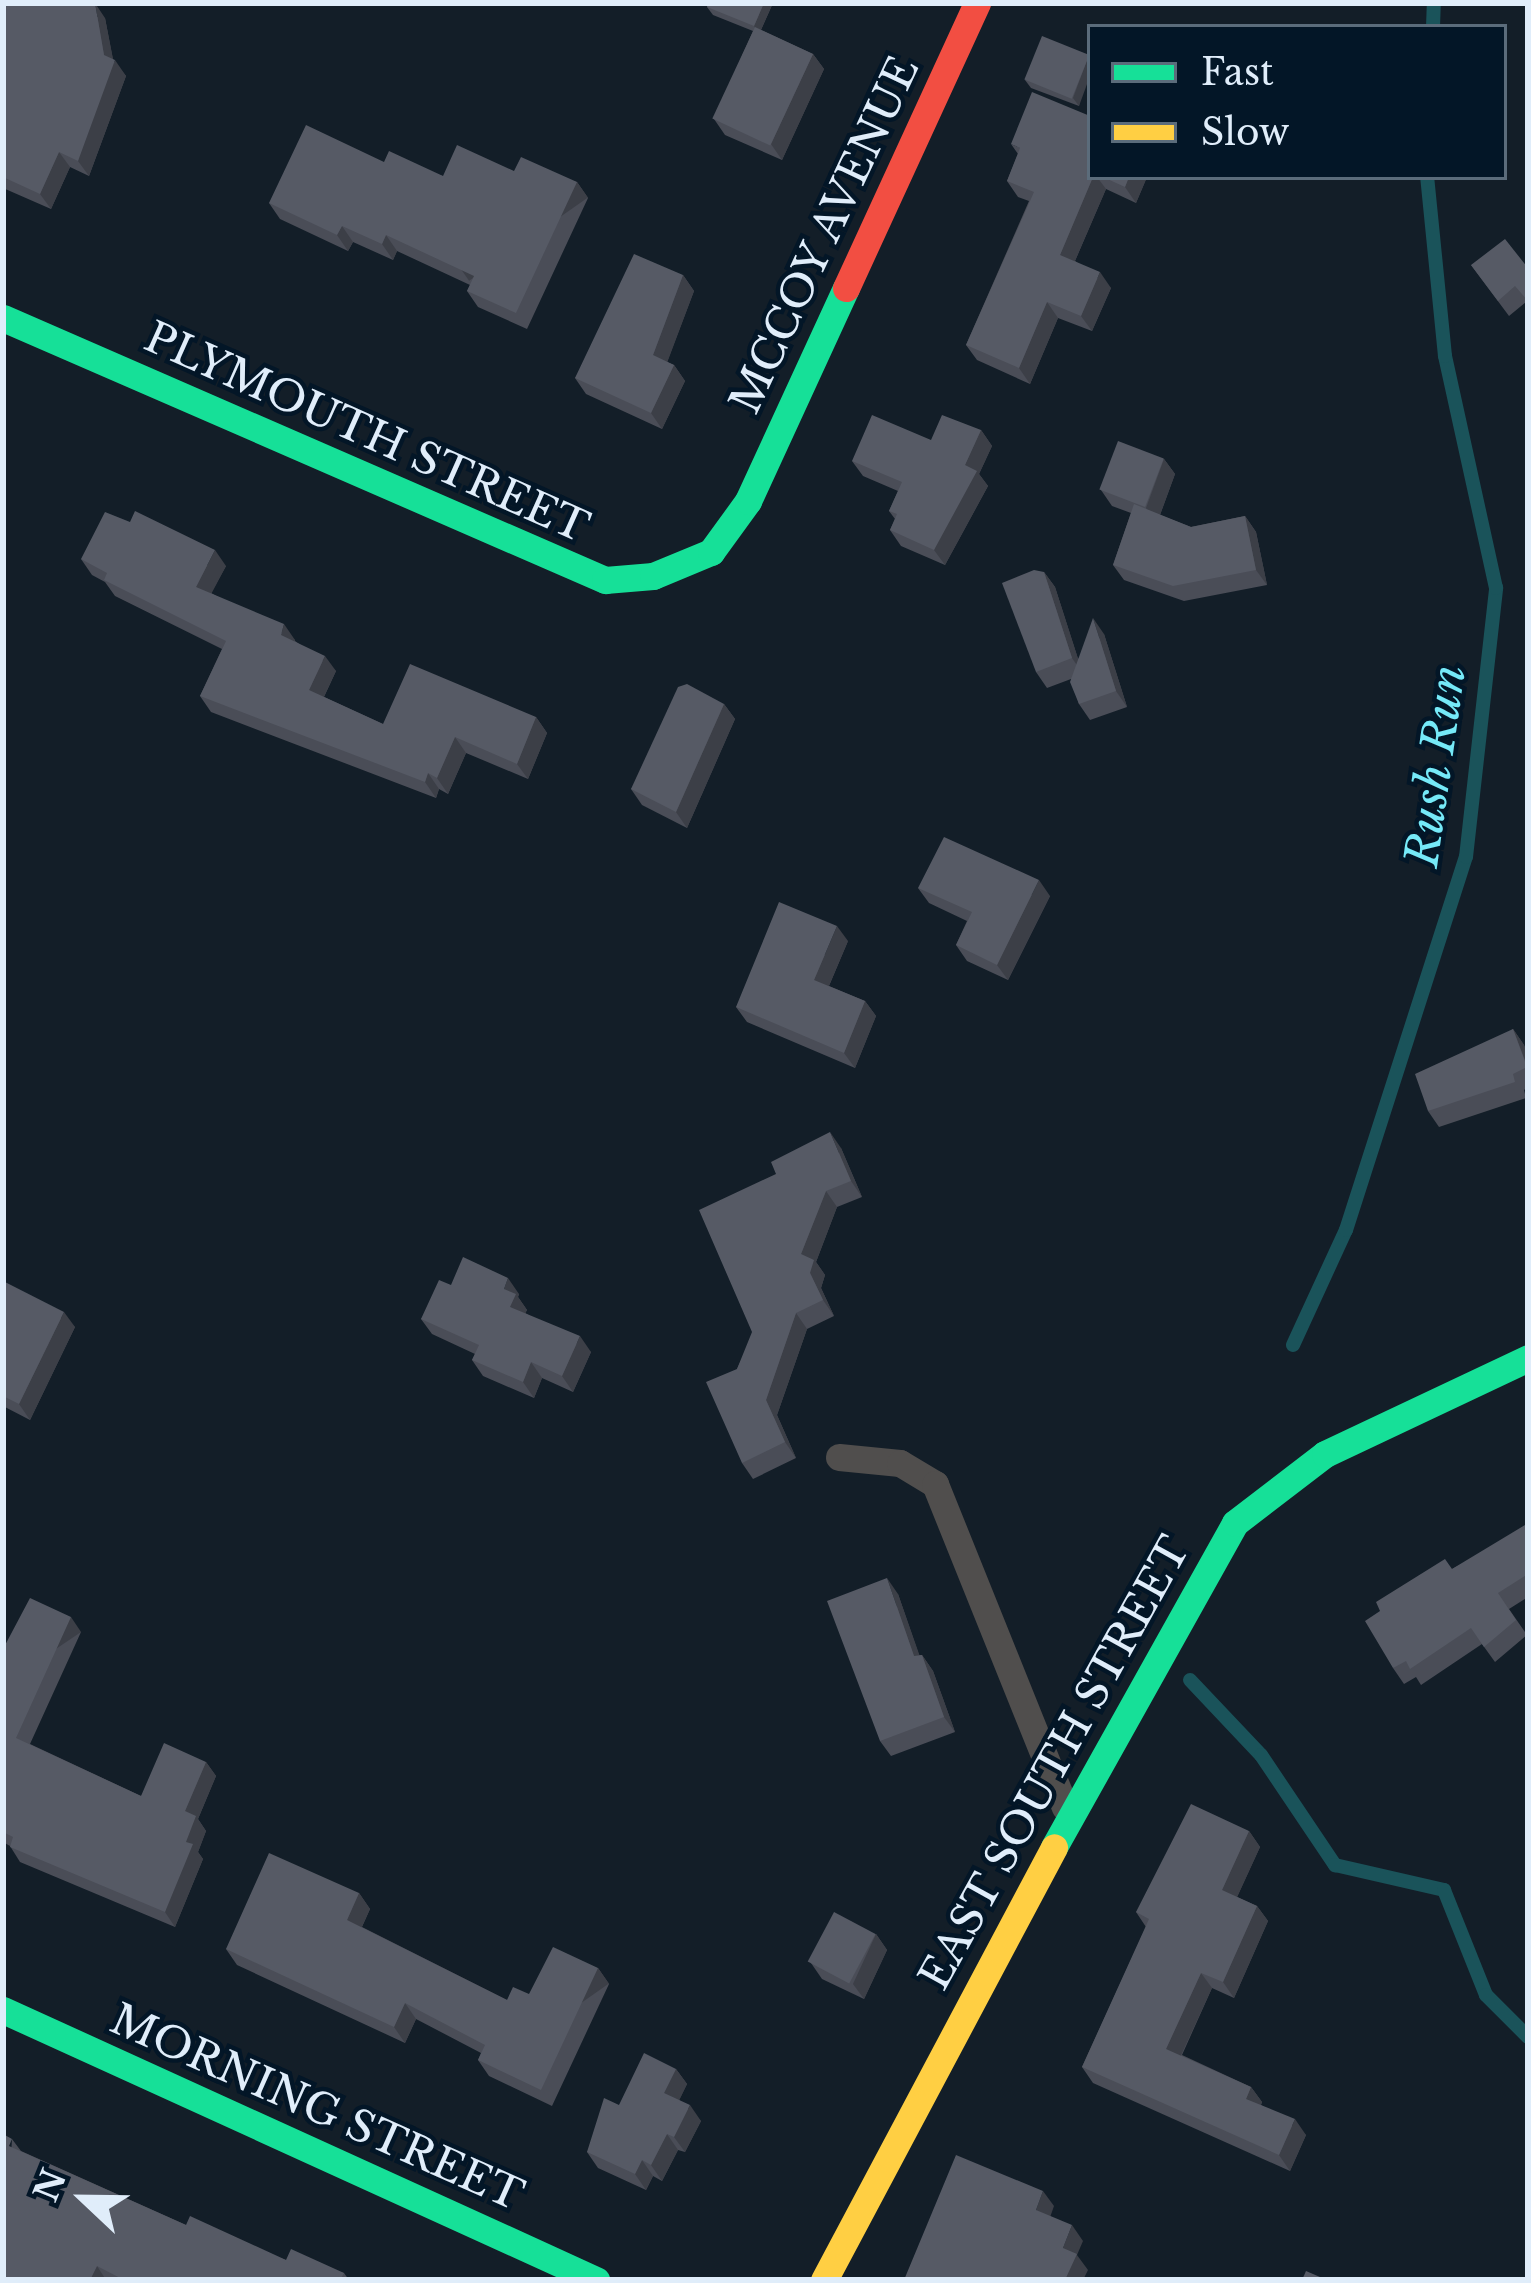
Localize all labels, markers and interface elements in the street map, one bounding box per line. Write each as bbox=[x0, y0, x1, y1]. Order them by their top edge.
legend bbox=[1087, 24, 1507, 180]
street label: MCCOY AVENUE bbox=[719, 47, 929, 423]
text: Fast bbox=[1201, 50, 1274, 95]
text: Slow bbox=[1201, 110, 1289, 155]
street label: PLYMOUTH STREET bbox=[137, 311, 597, 553]
water label: Rush Run bbox=[1395, 661, 1477, 871]
street label: EAST SOUTH STREET bbox=[908, 1527, 1200, 1999]
street label: MORNING STREET bbox=[103, 1993, 531, 2221]
north arrow bbox=[24, 2139, 144, 2259]
text: N bbox=[25, 2163, 75, 2207]

